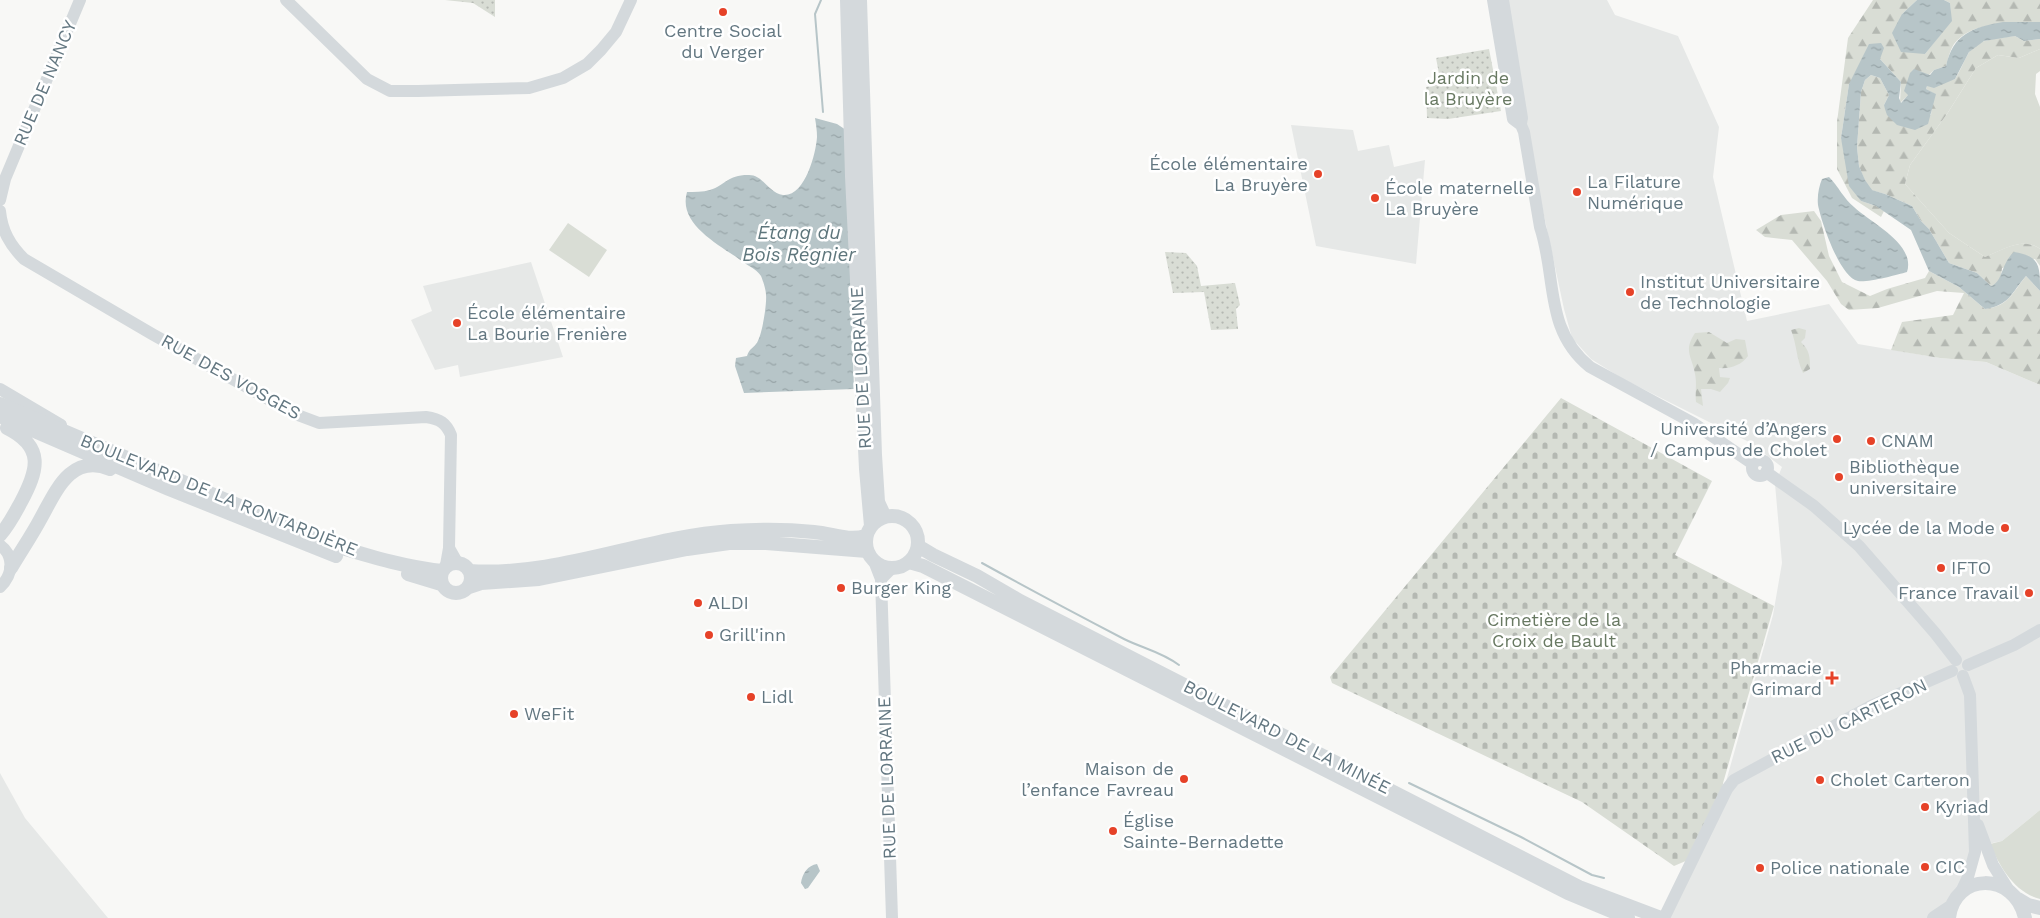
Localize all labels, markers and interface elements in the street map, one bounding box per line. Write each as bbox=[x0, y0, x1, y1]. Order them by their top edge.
marker: Centre Social du Verger bbox=[717, 6, 729, 18]
street label: RUE DE NANCY bbox=[9, 16, 81, 148]
place label: Centre Social du Verger bbox=[664, 20, 782, 62]
park label: Jardin de la Bruyère bbox=[1424, 67, 1512, 109]
place label: École élémentaire La Bruyère bbox=[1149, 153, 1308, 195]
marker: École élémentaire La Bruyère bbox=[1312, 168, 1324, 180]
place label: La Filature Numérique bbox=[1587, 171, 1684, 213]
place label: École maternelle La Bruyère bbox=[1385, 177, 1534, 219]
marker: La Filature Numérique bbox=[1571, 186, 1583, 198]
marker: École maternelle La Bruyère bbox=[1369, 192, 1381, 204]
water label: Étang du Bois Régnier bbox=[742, 221, 856, 266]
place label: Institut Universitaire de Technologie bbox=[1640, 271, 1820, 313]
street label: RUE DE LORRAINE bbox=[846, 286, 875, 450]
marker: Institut Universitaire de Technologie bbox=[1624, 286, 1636, 298]
place label: École élémentaire La Bourie Frenière bbox=[467, 302, 627, 344]
marker: École élémentaire La Bourie Frenière bbox=[451, 317, 463, 329]
street label: RUE DES VOSGES bbox=[158, 329, 305, 424]
place label: Université d’Angers / Campus de Cholet bbox=[1650, 418, 1827, 460]
street label: BOULEVARD DE LA RONTARDIÈRE bbox=[77, 429, 361, 560]
place label: CNAM bbox=[1881, 430, 1934, 451]
marker: Université d’Angers / Campus de Cholet bbox=[1831, 433, 1843, 445]
marker: CNAM bbox=[1865, 435, 1877, 447]
place label: Bibliothèque universitaire bbox=[1849, 456, 1960, 498]
marker: Bibliothèque universitaire bbox=[1833, 471, 1845, 483]
place label: Lycée de la Mode bbox=[1843, 517, 1995, 538]
marker: Lycée de la Mode bbox=[1999, 522, 2011, 534]
place label: IFTO bbox=[1951, 557, 1991, 578]
marker: IFTO bbox=[1935, 562, 1947, 574]
place label: Burger King bbox=[851, 577, 952, 598]
marker: Burger King bbox=[835, 582, 847, 594]
place label: France Travail bbox=[1898, 582, 2019, 603]
marker: France Travail bbox=[2023, 587, 2035, 599]
place label: ALDI bbox=[708, 592, 749, 613]
marker: ALDI bbox=[692, 597, 704, 609]
park label: Cimetière de la Croix de Bault bbox=[1487, 609, 1621, 651]
place label: Grill'inn bbox=[719, 624, 786, 645]
marker: Grill'inn bbox=[703, 629, 715, 641]
place label: Pharmacie Grimard bbox=[1730, 657, 1822, 699]
marker: Pharmacie Grimard bbox=[1826, 672, 1838, 684]
street label: RUE DU CARTERON bbox=[1767, 674, 1930, 767]
street label: BOULEVARD DE LA MINÉE bbox=[1180, 675, 1394, 798]
place label: Lidl bbox=[761, 686, 794, 707]
marker: Lidl bbox=[745, 691, 757, 703]
street label: RUE DE LORRAINE bbox=[873, 696, 900, 860]
place label: WeFit bbox=[524, 703, 575, 724]
marker: WeFit bbox=[508, 708, 520, 720]
place label: Maison de l’enfance Favreau bbox=[1021, 758, 1174, 800]
place label: Cholet Carteron bbox=[1830, 769, 1970, 790]
marker: Maison de l’enfance Favreau bbox=[1178, 773, 1190, 785]
marker: Cholet Carteron bbox=[1814, 774, 1826, 786]
place label: Kyriad bbox=[1935, 796, 1989, 817]
marker: Kyriad bbox=[1919, 801, 1931, 813]
place label: Église Sainte-Bernadette bbox=[1123, 810, 1284, 852]
marker: Église Sainte-Bernadette bbox=[1107, 825, 1119, 837]
place label: CIC bbox=[1935, 856, 1965, 877]
place label: Police nationale bbox=[1770, 857, 1910, 878]
marker: CIC bbox=[1919, 861, 1931, 873]
marker: Police nationale bbox=[1754, 862, 1766, 874]

